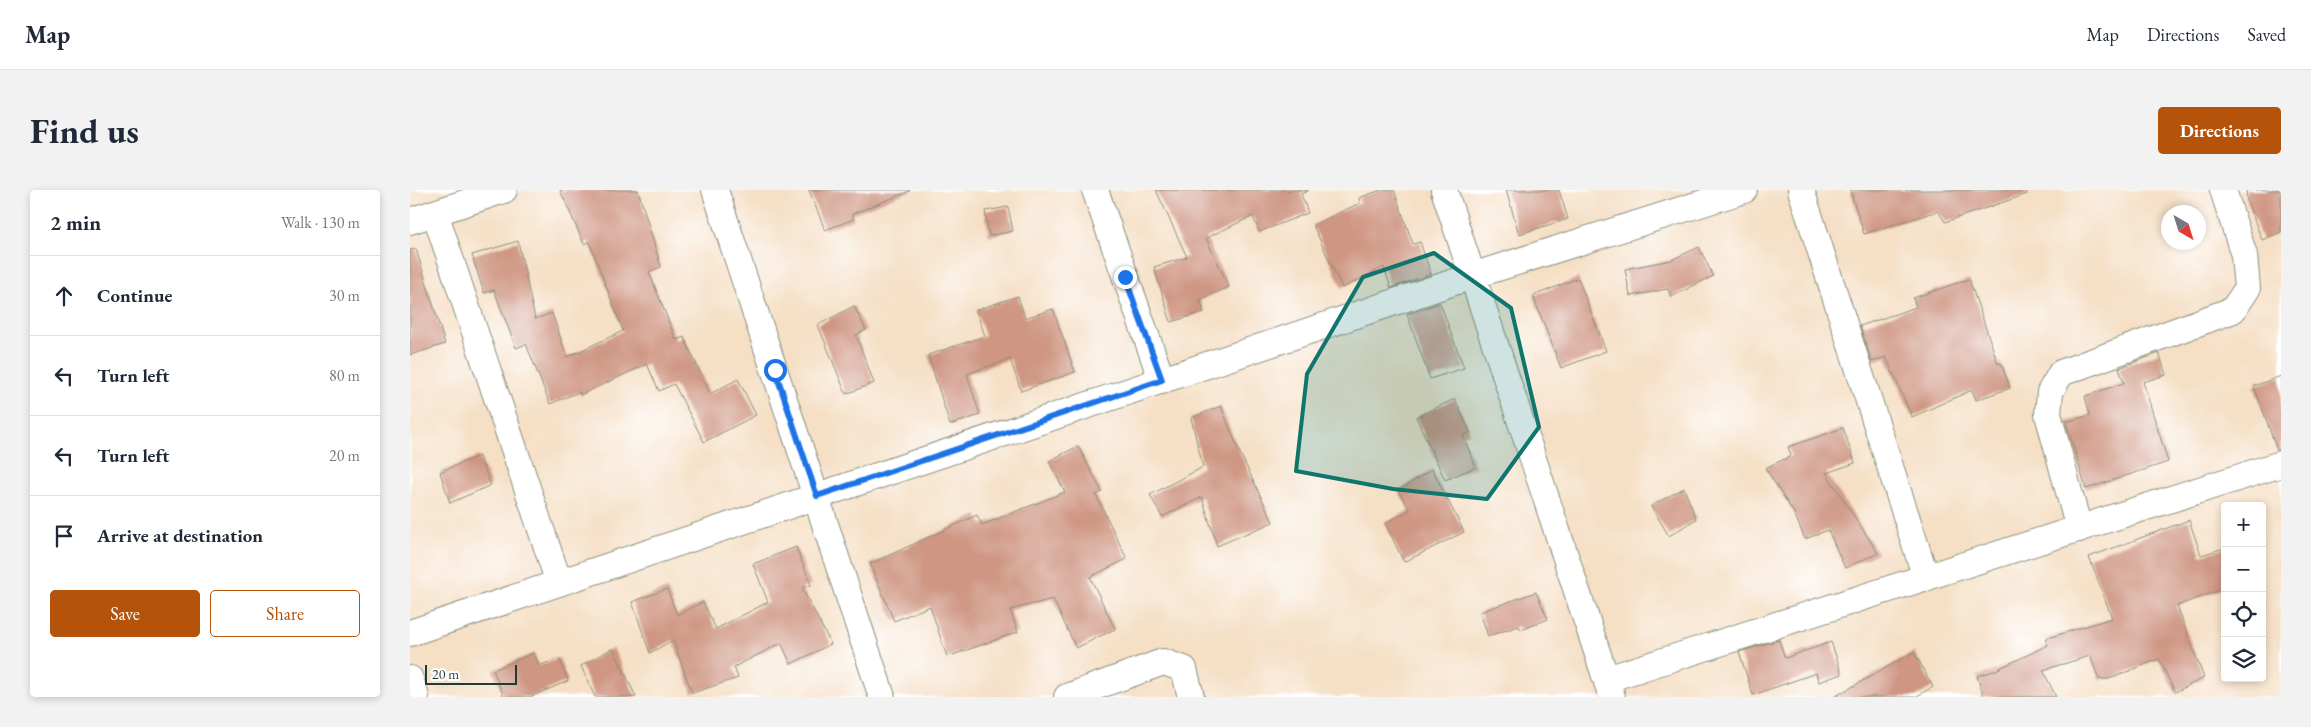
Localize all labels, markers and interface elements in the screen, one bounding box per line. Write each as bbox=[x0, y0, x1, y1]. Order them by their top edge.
text: Map bbox=[25, 19, 70, 50]
text: Map bbox=[2087, 23, 2119, 46]
text: Directions bbox=[2147, 23, 2219, 46]
text: Saved bbox=[2247, 23, 2286, 46]
button: Directions bbox=[2158, 107, 2281, 154]
text: Find us bbox=[30, 108, 139, 153]
north arrow bbox=[2161, 205, 2206, 250]
text: 2 min bbox=[50, 209, 101, 236]
text: Walk · 130 m bbox=[281, 212, 360, 233]
route end bbox=[1114, 266, 1137, 289]
icon: ahead bbox=[50, 282, 78, 310]
text: Continue bbox=[97, 283, 172, 308]
text: 30 m bbox=[329, 285, 360, 306]
route start bbox=[764, 359, 787, 382]
icon: left bbox=[50, 362, 78, 390]
text: Turn left bbox=[97, 363, 169, 388]
text: 80 m bbox=[329, 365, 360, 386]
icon: left bbox=[50, 442, 78, 470]
text: Turn left bbox=[97, 443, 169, 468]
text: 20 m bbox=[329, 445, 360, 466]
map controls bbox=[2221, 502, 2266, 682]
button: + bbox=[2221, 502, 2266, 547]
icon: arrive bbox=[50, 522, 78, 550]
text: Arrive at destination bbox=[97, 523, 263, 548]
button: − bbox=[2221, 547, 2266, 592]
button: Save bbox=[50, 590, 200, 637]
button: Share bbox=[210, 590, 360, 637]
button: locate bbox=[2221, 592, 2266, 637]
button: layers bbox=[2221, 637, 2266, 682]
scale bar bbox=[425, 662, 518, 685]
text: 20 m bbox=[432, 665, 459, 683]

